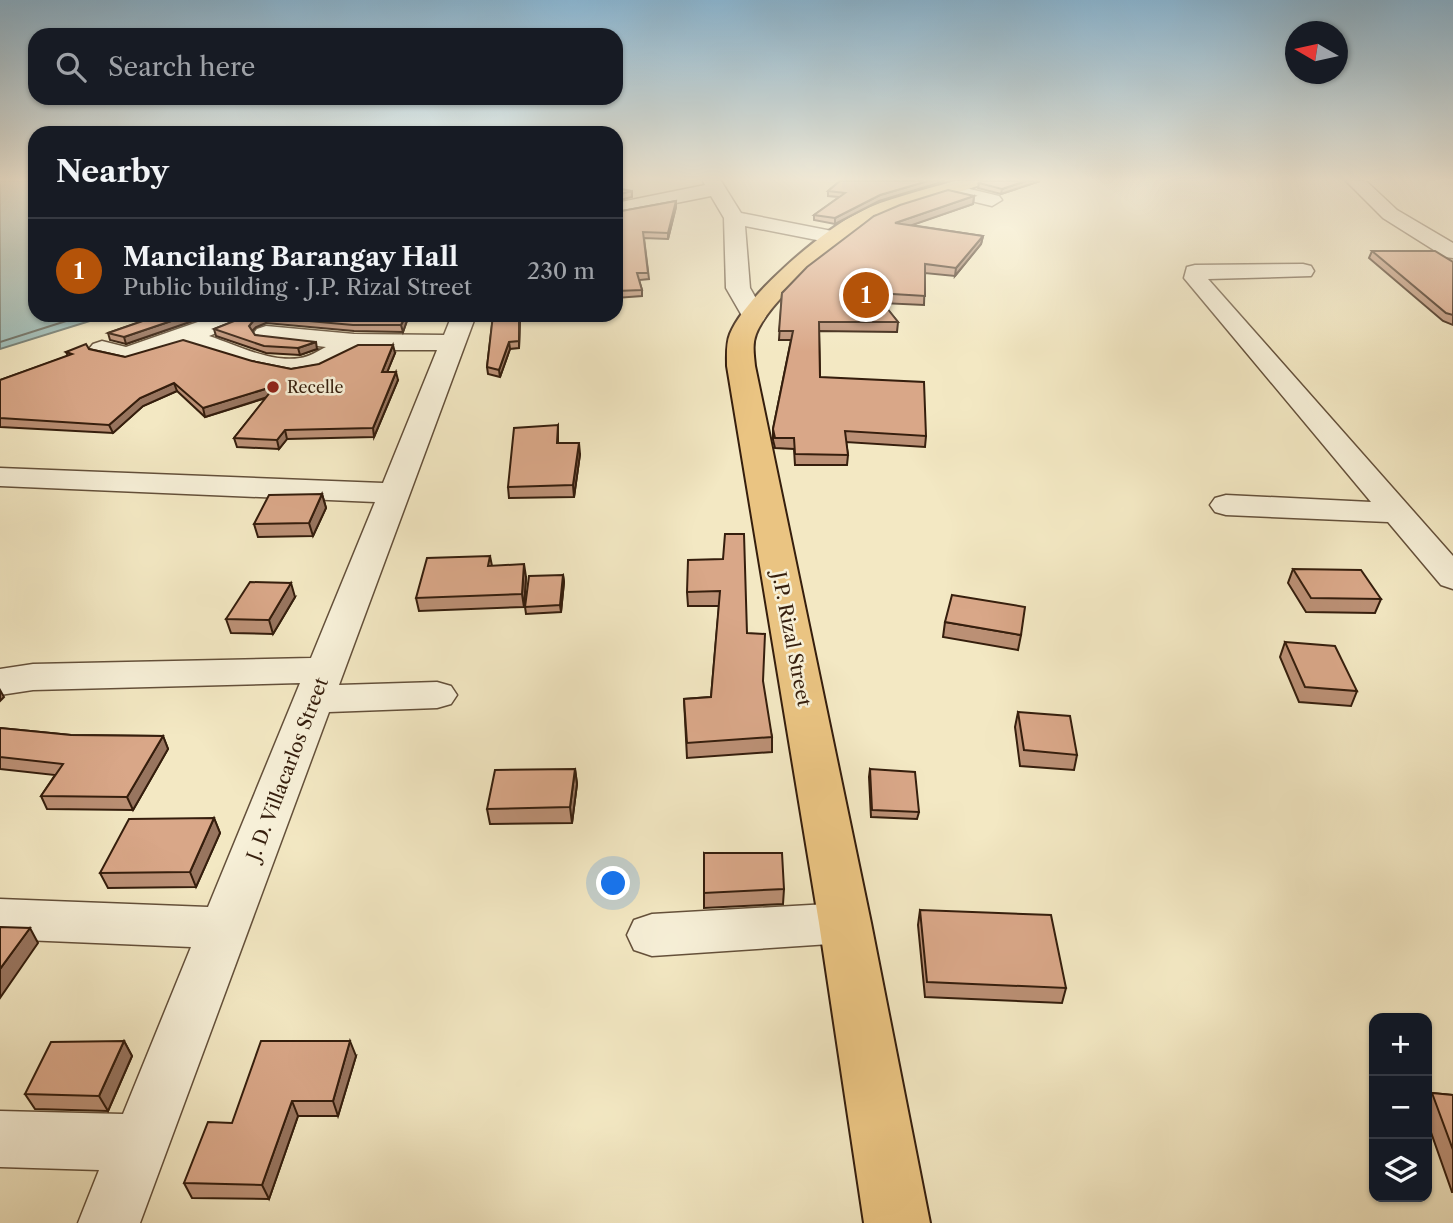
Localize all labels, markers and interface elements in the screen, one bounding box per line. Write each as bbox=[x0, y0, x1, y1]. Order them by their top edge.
north arrow bbox=[1285, 21, 1348, 84]
search box bbox=[28, 28, 623, 105]
icon: search bbox=[52, 48, 90, 86]
text: Search here bbox=[108, 51, 255, 83]
text: Nearby bbox=[56, 153, 169, 190]
text: Mancilang Barangay Hall bbox=[123, 241, 458, 273]
text: 1 bbox=[74, 257, 84, 285]
text: 230 m bbox=[527, 257, 595, 285]
pin: 1 bbox=[843, 269, 889, 321]
text: Public building · J.P. Rizal Street bbox=[123, 273, 472, 301]
place label: Recelle bbox=[287, 377, 343, 397]
marker: Recelle bbox=[265, 379, 281, 395]
street label: J.P. Rizal Street bbox=[767, 567, 816, 709]
street label: J. D. Villacarlos Street bbox=[241, 674, 333, 867]
your location bbox=[596, 866, 630, 900]
map controls bbox=[1369, 1013, 1432, 1202]
button: + bbox=[1369, 1013, 1432, 1076]
button: − bbox=[1369, 1076, 1432, 1139]
button: layers bbox=[1369, 1139, 1432, 1202]

